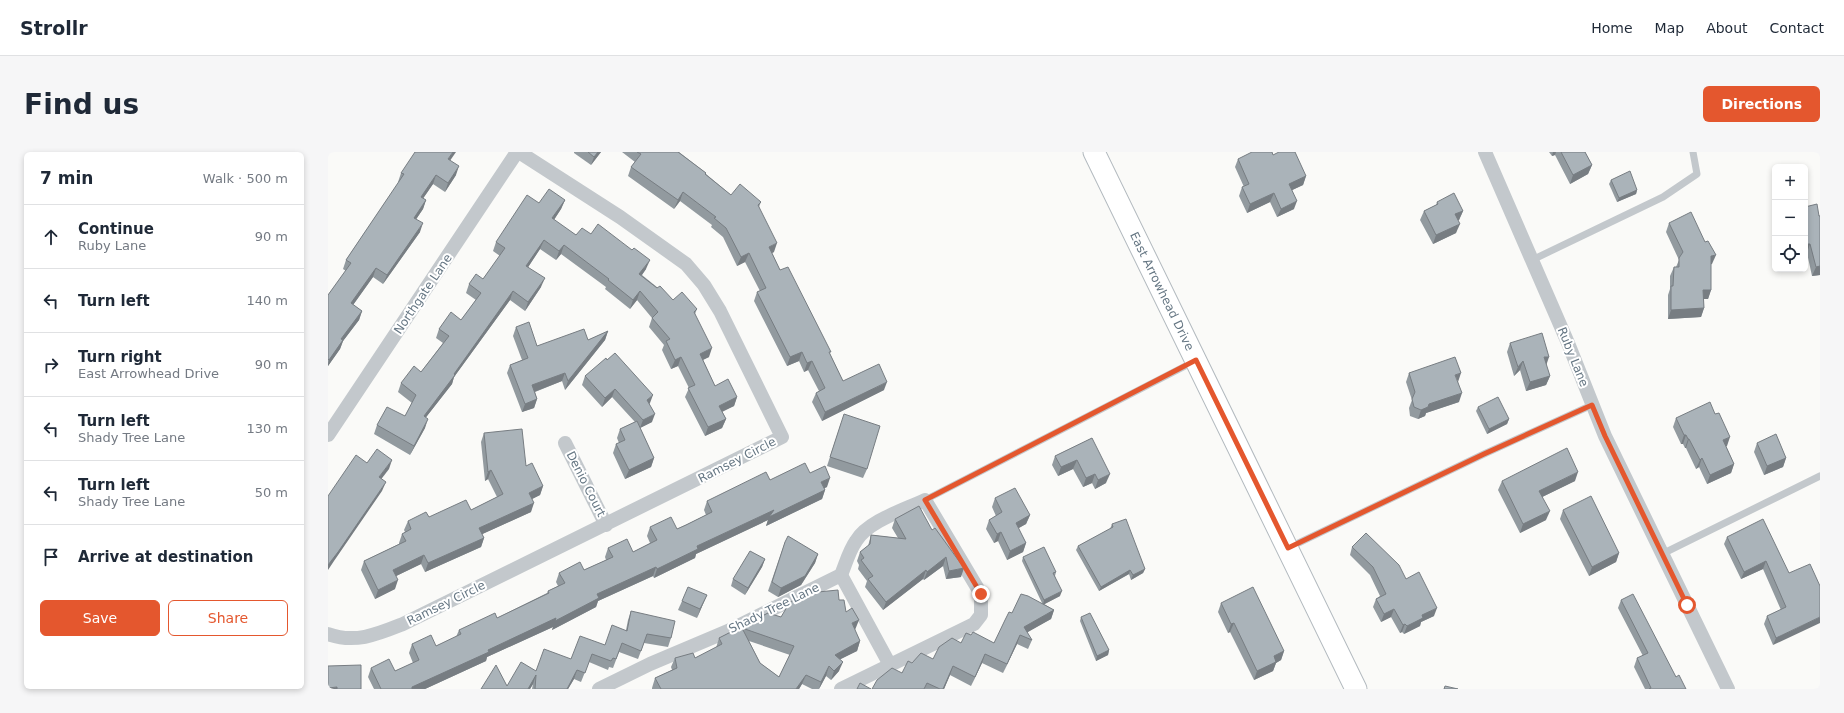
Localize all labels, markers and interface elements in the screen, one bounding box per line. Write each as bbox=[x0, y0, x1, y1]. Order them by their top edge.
text: Strollr bbox=[20, 17, 88, 39]
text: Home bbox=[1591, 20, 1633, 36]
text: Map bbox=[1655, 20, 1684, 36]
text: About bbox=[1706, 20, 1748, 36]
text: Contact bbox=[1770, 20, 1824, 36]
button: Directions bbox=[1703, 86, 1820, 122]
text: Find us bbox=[24, 88, 139, 121]
map controls bbox=[1772, 164, 1808, 272]
button: + bbox=[1772, 164, 1808, 200]
text: 7 min bbox=[40, 168, 93, 188]
text: Walk · 500 m bbox=[203, 171, 288, 186]
button: − bbox=[1772, 200, 1808, 236]
text: Continue bbox=[78, 220, 154, 238]
icon: ahead bbox=[40, 226, 62, 248]
text: 90 m bbox=[255, 229, 288, 244]
street label: East Arrowhead Drive bbox=[1127, 230, 1197, 353]
button: locate bbox=[1772, 236, 1808, 272]
text: Ruby Lane bbox=[78, 238, 146, 253]
street label: Northgate Lane bbox=[391, 251, 455, 337]
icon: left bbox=[40, 290, 62, 312]
text: Turn left bbox=[78, 292, 150, 310]
text: 140 m bbox=[246, 293, 288, 308]
street label: Ruby Lane bbox=[1555, 325, 1591, 389]
text: Turn right bbox=[78, 348, 162, 366]
icon: right bbox=[40, 354, 62, 376]
text: 90 m bbox=[255, 357, 288, 372]
text: East Arrowhead Drive bbox=[78, 366, 219, 381]
text: Turn left bbox=[78, 412, 150, 430]
icon: left bbox=[40, 418, 62, 440]
text: 130 m bbox=[246, 421, 288, 436]
text: Shady Tree Lane bbox=[78, 430, 185, 445]
street label: Ramsey Circle bbox=[696, 434, 778, 486]
street label: Denio Court bbox=[563, 449, 609, 519]
text: Turn left bbox=[78, 476, 150, 494]
icon: left bbox=[40, 482, 62, 504]
text: 50 m bbox=[255, 485, 288, 500]
text: Shady Tree Lane bbox=[78, 494, 185, 509]
icon: arrive bbox=[40, 546, 62, 568]
text: Arrive at destination bbox=[78, 548, 253, 566]
street label: Ramsey Circle bbox=[405, 578, 487, 628]
street label: Shady Tree Lane bbox=[726, 580, 822, 636]
route end bbox=[972, 585, 990, 603]
route start bbox=[1678, 596, 1696, 614]
button: Save bbox=[40, 600, 160, 636]
button: Share bbox=[168, 600, 288, 636]

